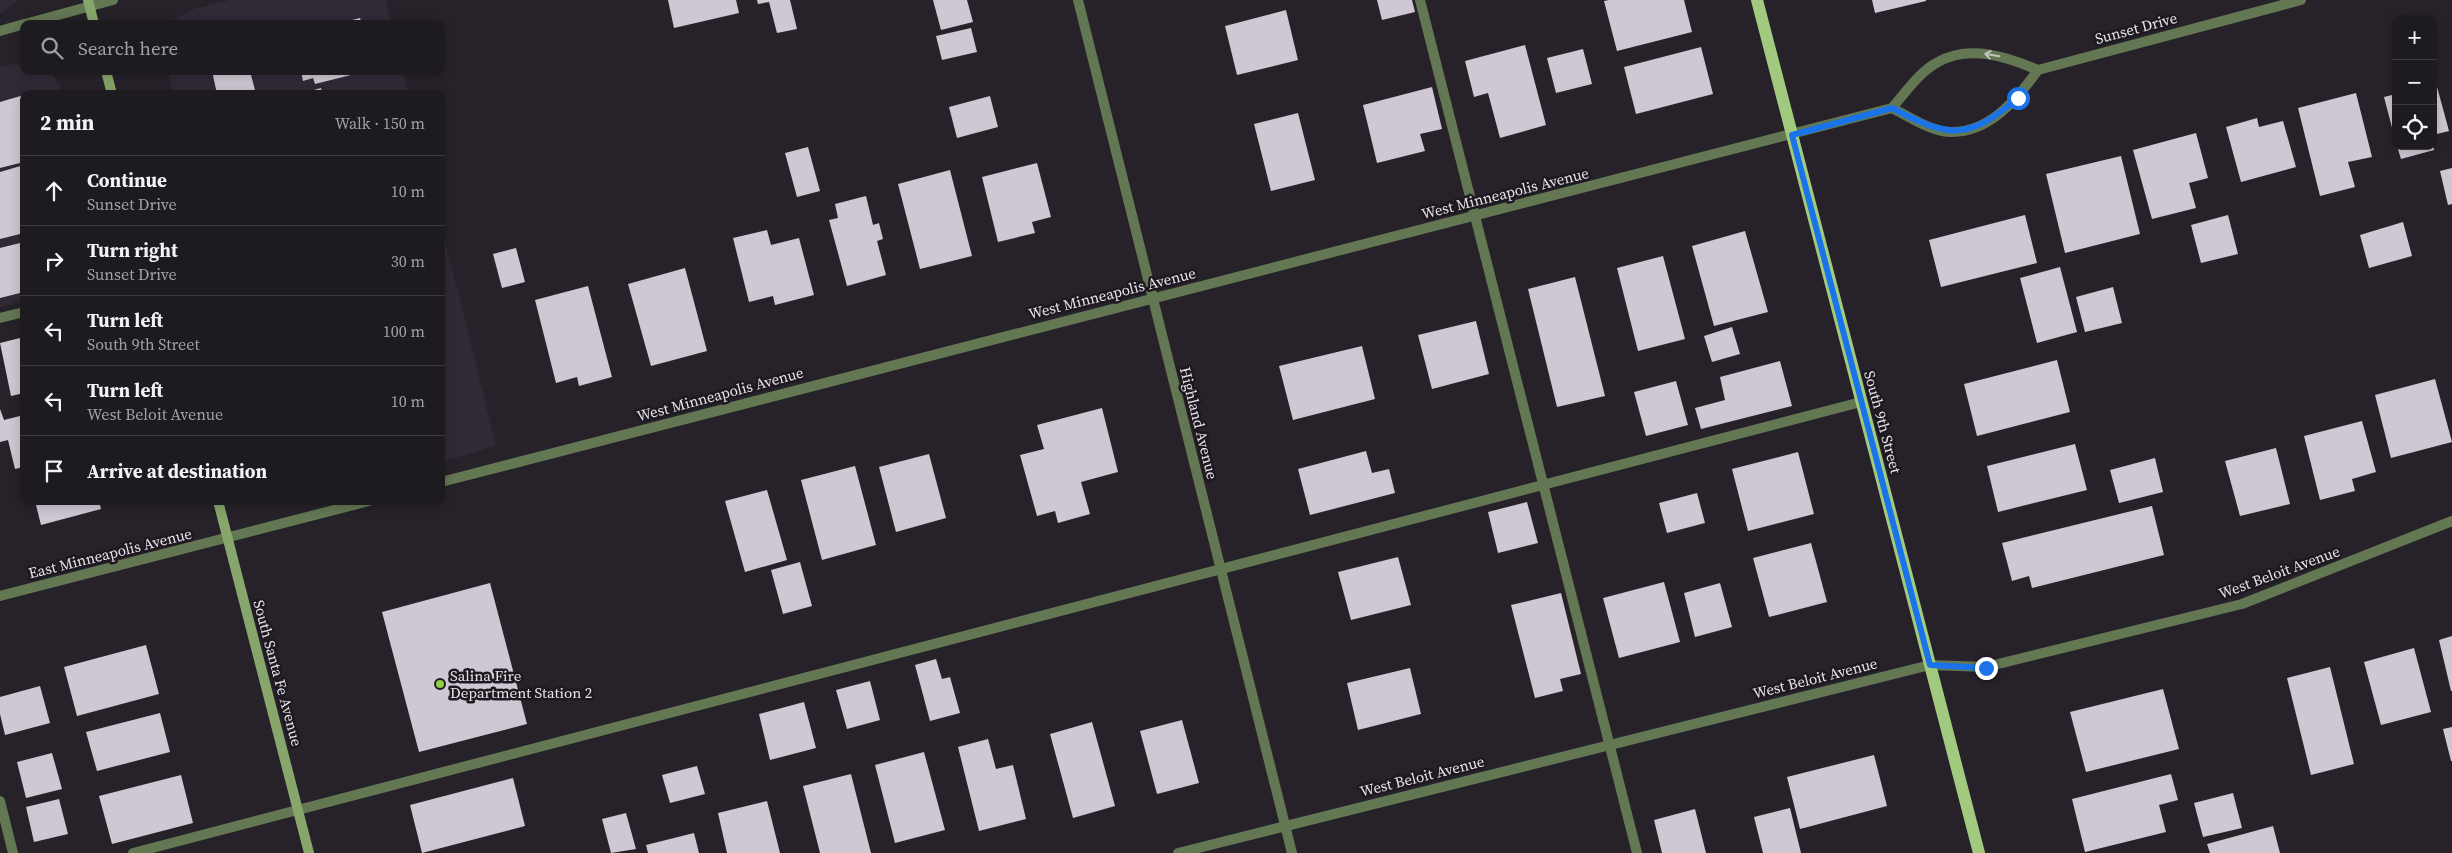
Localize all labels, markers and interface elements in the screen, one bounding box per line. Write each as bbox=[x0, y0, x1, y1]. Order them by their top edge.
street label: Sunset Drive bbox=[2093, 7, 2180, 49]
map controls bbox=[2392, 15, 2437, 150]
button: + bbox=[2392, 15, 2437, 60]
search box bbox=[20, 20, 445, 75]
icon: search bbox=[38, 34, 66, 62]
text: Search here bbox=[78, 35, 178, 61]
one-way arrow bbox=[1984, 50, 2000, 60]
button: − bbox=[2392, 60, 2437, 105]
route start bbox=[2007, 87, 2030, 110]
button: locate bbox=[2392, 105, 2437, 150]
text: 2 min bbox=[40, 108, 95, 137]
text: Walk · 150 m bbox=[335, 112, 425, 134]
street label: West Minneapolis Avenue bbox=[1419, 162, 1591, 224]
text: Continue bbox=[87, 167, 167, 193]
icon: ahead bbox=[40, 177, 68, 205]
text: 10 m bbox=[391, 180, 425, 202]
text: Sunset Drive bbox=[87, 193, 177, 215]
text: Turn right bbox=[87, 237, 178, 263]
icon: right bbox=[40, 247, 68, 275]
text: 30 m bbox=[391, 250, 425, 272]
street label: West Minneapolis Avenue bbox=[1026, 262, 1198, 324]
text: Sunset Drive bbox=[87, 263, 177, 285]
text: Turn left bbox=[87, 307, 163, 333]
icon: left bbox=[40, 317, 68, 345]
text: 100 m bbox=[383, 320, 425, 342]
text: South 9th Street bbox=[87, 333, 200, 355]
street label: West Minneapolis Avenue bbox=[634, 362, 806, 426]
street label: Highland Avenue bbox=[1175, 365, 1223, 482]
street label: South 9th Street bbox=[1859, 368, 1907, 476]
text: Turn left bbox=[87, 377, 163, 403]
icon: left bbox=[40, 387, 68, 415]
text: 10 m bbox=[391, 390, 425, 412]
text: West Beloit Avenue bbox=[87, 403, 223, 425]
icon: arrive bbox=[40, 457, 68, 485]
text: Arrive at destination bbox=[87, 458, 267, 484]
street label: East Minneapolis Avenue bbox=[26, 522, 194, 583]
street label: West Beloit Avenue bbox=[2215, 540, 2343, 604]
street label: South Santa Fe Avenue bbox=[248, 598, 308, 749]
street label: West Beloit Avenue bbox=[1751, 652, 1880, 704]
route end bbox=[1975, 657, 1998, 680]
place label: Salina Fire Department Station 2 bbox=[450, 665, 592, 703]
marker: Salina Fire Department Station 2 bbox=[434, 678, 446, 690]
street label: West Beloit Avenue bbox=[1358, 750, 1487, 802]

